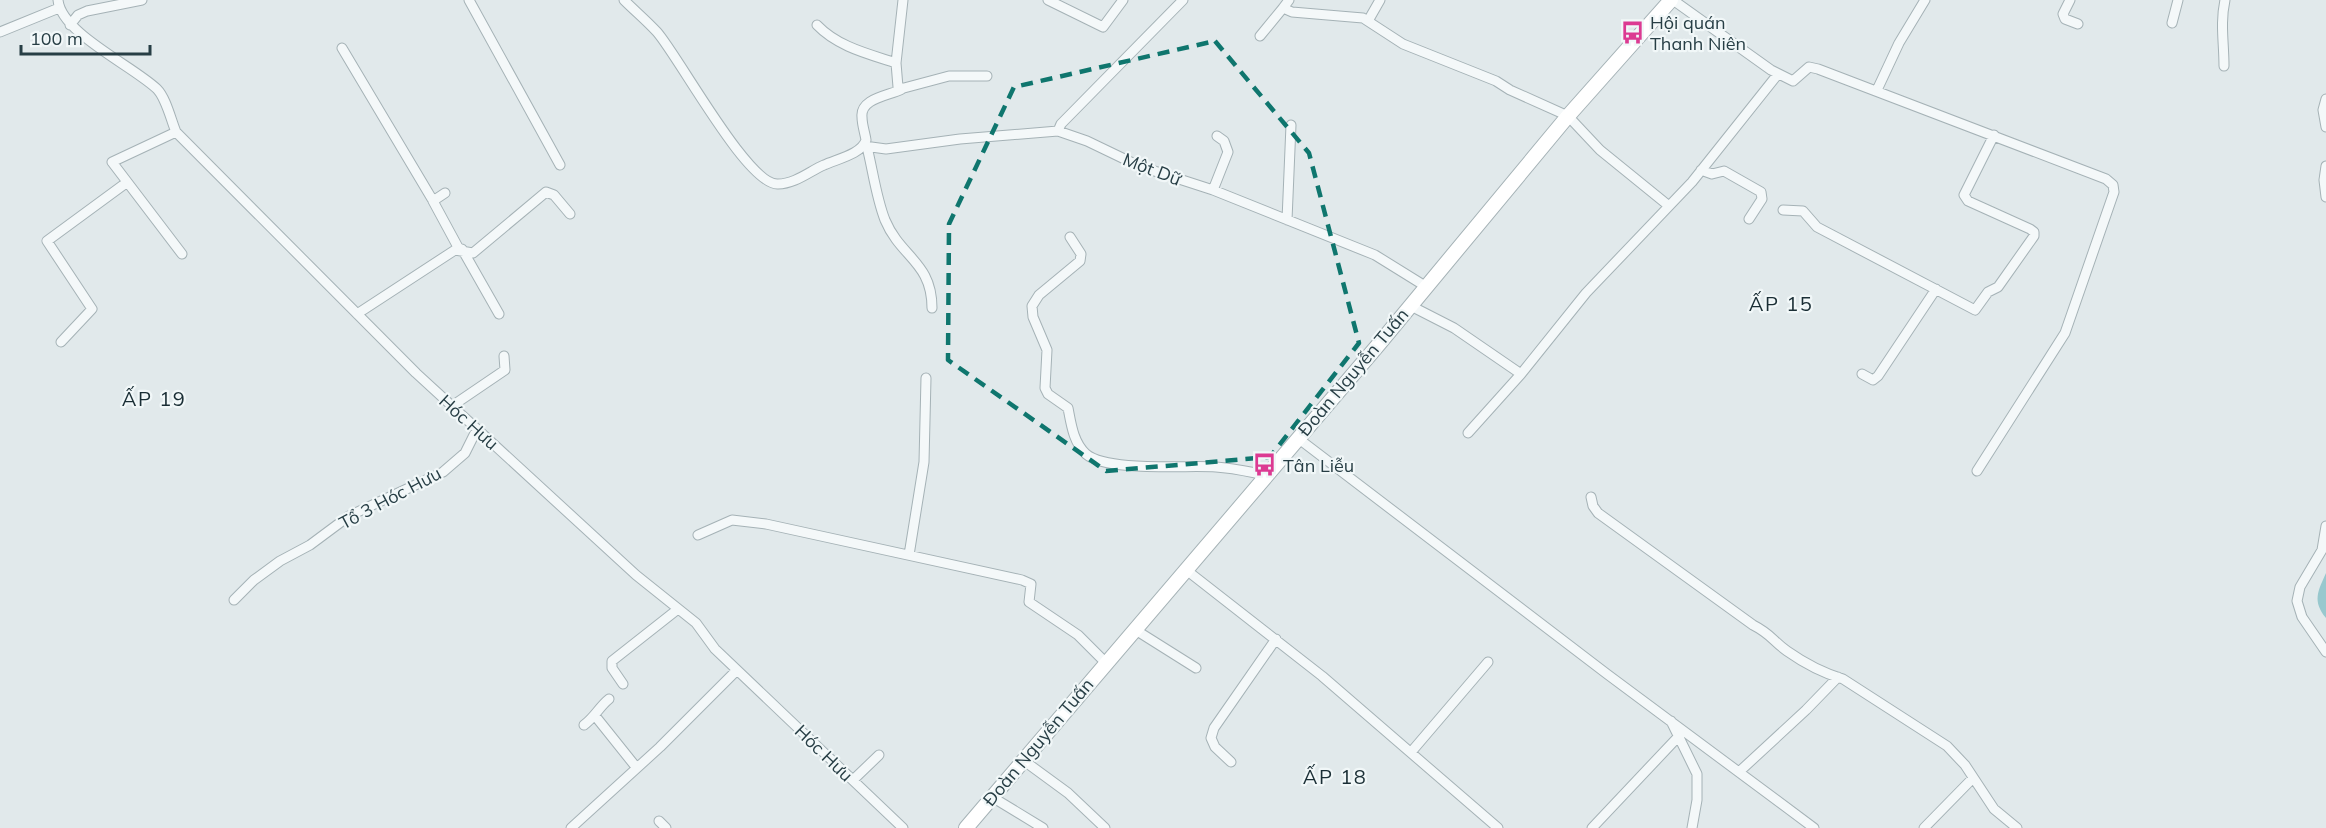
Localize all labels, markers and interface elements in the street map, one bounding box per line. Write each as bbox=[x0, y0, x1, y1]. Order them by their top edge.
place label: Hội quán Thanh Niên bbox=[1650, 11, 1746, 55]
scale bar bbox=[21, 18, 150, 56]
bus stop icon: Hội quán Thanh Niên bbox=[1619, 19, 1645, 45]
text: 100 m bbox=[30, 27, 83, 50]
street label: Một Dữ bbox=[1120, 147, 1186, 191]
district label: ẤP 15 bbox=[1749, 291, 1813, 316]
street label: Đoàn Nguyễn Tuấn bbox=[1293, 303, 1413, 441]
district label: ẤP 19 bbox=[122, 386, 186, 411]
street label: Hóc Hưu bbox=[434, 389, 504, 455]
bus stop icon: Tân Liễu bbox=[1252, 452, 1278, 478]
place label: Tân Liễu bbox=[1283, 454, 1354, 477]
street label: Tổ 3 Hóc Hưu bbox=[335, 462, 445, 534]
street label: Đoàn Nguyễn Tuấn bbox=[978, 673, 1098, 811]
street label: Hóc Hưu bbox=[790, 720, 858, 786]
district label: ẤP 18 bbox=[1303, 764, 1367, 789]

